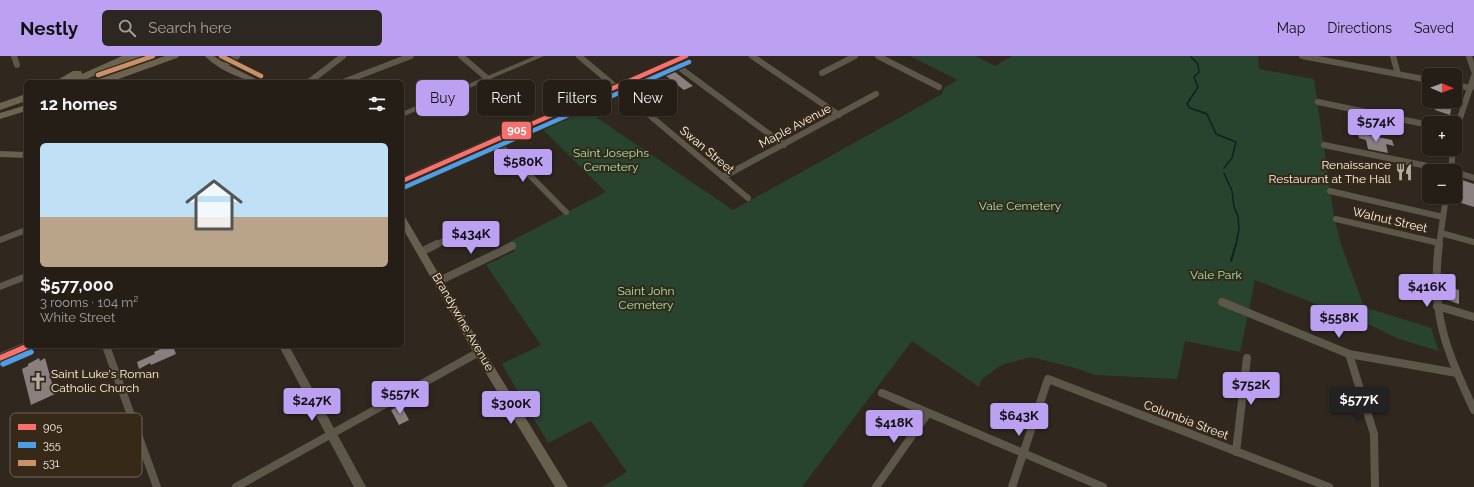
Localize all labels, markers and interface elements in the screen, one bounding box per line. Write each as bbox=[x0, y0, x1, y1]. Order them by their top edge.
search box bbox=[102, 10, 382, 46]
text: Nestly bbox=[20, 17, 78, 39]
icon: search bbox=[116, 17, 138, 39]
text: Search here bbox=[148, 19, 232, 37]
text: Map bbox=[1277, 20, 1305, 36]
text: Directions bbox=[1327, 20, 1392, 36]
text: Saved bbox=[1414, 20, 1454, 36]
north arrow bbox=[1422, 68, 1462, 108]
map controls bbox=[1422, 68, 1462, 204]
chip: Buy bbox=[416, 80, 469, 116]
chip: Rent bbox=[477, 80, 535, 116]
chip: Filters bbox=[543, 80, 611, 116]
chip: New bbox=[619, 80, 677, 116]
icon: filters bbox=[366, 93, 388, 115]
text: 12 homes bbox=[40, 94, 117, 114]
street label: Maple Avenue bbox=[757, 101, 833, 151]
pin: $574K bbox=[1348, 109, 1404, 143]
text: $574K bbox=[1357, 114, 1395, 129]
button: + bbox=[1422, 116, 1462, 156]
line badge: 905 bbox=[501, 121, 532, 140]
street label: Swan Street bbox=[677, 123, 737, 177]
text: 905 bbox=[507, 124, 527, 137]
park label: Saint Josephs Cemetery bbox=[573, 146, 649, 174]
pin: $580K bbox=[495, 149, 551, 183]
text: $580K bbox=[503, 154, 543, 169]
place label: Renaissance Restaurant at The Hall bbox=[1269, 158, 1392, 186]
restaurant icon: Renaissance Restaurant at The Hall bbox=[1394, 162, 1414, 182]
button: − bbox=[1422, 164, 1462, 204]
icon: home bbox=[178, 169, 250, 241]
park label: Vale Cemetery bbox=[979, 199, 1062, 213]
street label: Walnut Street bbox=[1351, 205, 1429, 235]
pin: $434K bbox=[443, 221, 499, 255]
text: $434K bbox=[451, 226, 491, 241]
park label: Vale Park bbox=[1190, 268, 1243, 282]
street label: Brandywine Avenue bbox=[429, 270, 497, 374]
pin: $416K bbox=[1399, 274, 1455, 308]
text: $577,000 bbox=[40, 275, 114, 295]
text: $416K bbox=[1408, 279, 1446, 294]
park label: Saint John Cemetery bbox=[618, 284, 674, 312]
text: 3 rooms · 104 m² bbox=[40, 295, 138, 310]
pin: $558K bbox=[1311, 305, 1367, 339]
text: White Street bbox=[40, 310, 115, 325]
text: $558K bbox=[1319, 310, 1359, 325]
place label: Saint Luke's Roman Catholic Church bbox=[51, 367, 159, 395]
church icon: Saint Luke's Roman Catholic Church bbox=[28, 371, 48, 391]
pin: $752K bbox=[1223, 372, 1279, 406]
text: $752K bbox=[1232, 377, 1270, 392]
pin: $557K bbox=[372, 381, 428, 415]
text: $557K bbox=[381, 386, 419, 401]
pin: $577K bbox=[1331, 387, 1387, 421]
pin: $247K bbox=[284, 388, 340, 422]
pin: $300K bbox=[483, 391, 539, 425]
text: $577K bbox=[1340, 392, 1378, 407]
text: $247K bbox=[293, 393, 332, 408]
text: $300K bbox=[491, 396, 531, 411]
street label: Columbia Street bbox=[1142, 397, 1230, 443]
pin: $643K bbox=[991, 403, 1047, 437]
text: $643K bbox=[999, 408, 1039, 423]
pin: $418K bbox=[866, 410, 922, 444]
legend bbox=[10, 413, 142, 477]
text: $418K bbox=[875, 415, 913, 430]
text: 905 bbox=[43, 421, 62, 434]
text: 355 bbox=[43, 439, 61, 452]
text: 531 bbox=[43, 457, 60, 470]

